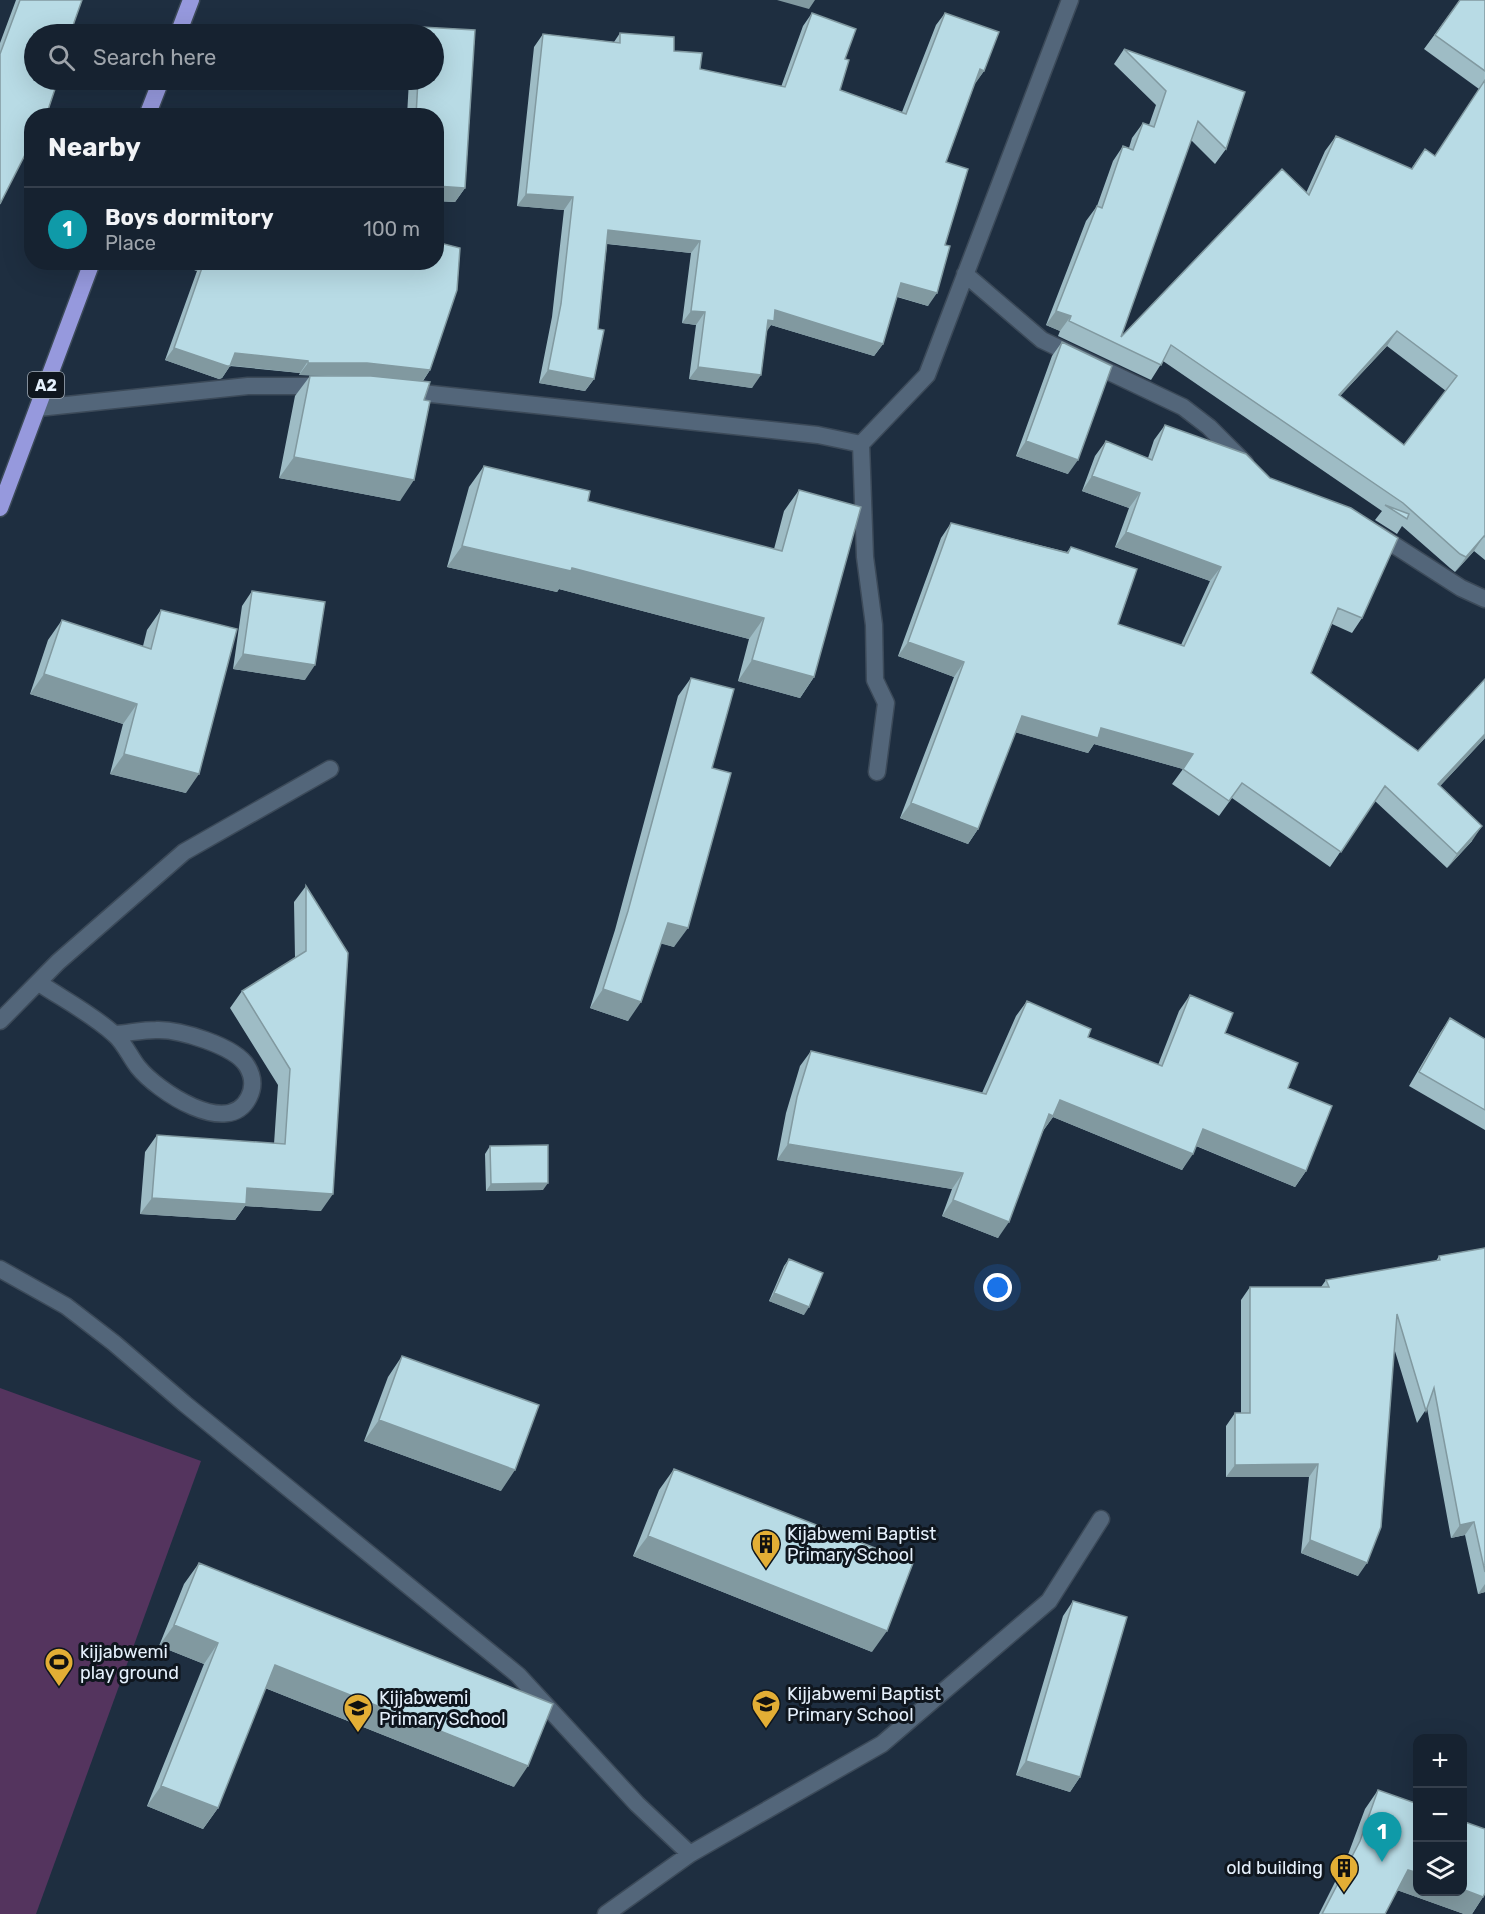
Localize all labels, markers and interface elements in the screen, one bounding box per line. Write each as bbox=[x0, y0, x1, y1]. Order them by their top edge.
search box bbox=[24, 24, 444, 90]
icon: search bbox=[45, 41, 78, 74]
text: Search here bbox=[93, 44, 216, 71]
text: Nearby bbox=[48, 132, 141, 163]
text: Boys dormitory bbox=[105, 204, 274, 231]
text: 1 bbox=[63, 217, 72, 241]
text: 100 m bbox=[363, 217, 420, 241]
text: Place bbox=[105, 231, 156, 255]
road number: A2 bbox=[28, 372, 64, 398]
your location bbox=[983, 1273, 1012, 1302]
place label: Kijabwemi Baptist Primary School bbox=[787, 1523, 936, 1566]
building icon: Kijabwemi Baptist Primary School bbox=[750, 1528, 782, 1570]
place label: kijjabwemi play ground bbox=[80, 1641, 179, 1684]
sports icon: kijjabwemi play ground bbox=[43, 1646, 75, 1688]
place label: Kijjabwemi Baptist Primary School bbox=[787, 1683, 941, 1726]
place label: Kijjabwemi Primary School bbox=[379, 1687, 506, 1730]
school or university icon: Kijjabwemi Baptist Primary School bbox=[750, 1688, 782, 1730]
school or university icon: Kijjabwemi Primary School bbox=[342, 1692, 374, 1734]
map controls bbox=[1413, 1734, 1467, 1896]
button: + bbox=[1413, 1734, 1467, 1788]
button: − bbox=[1413, 1788, 1467, 1842]
pin: 1 bbox=[1362, 1812, 1402, 1862]
button: layers bbox=[1413, 1842, 1467, 1896]
building icon: old building bbox=[1328, 1852, 1360, 1894]
place label: old building bbox=[1226, 1857, 1323, 1879]

